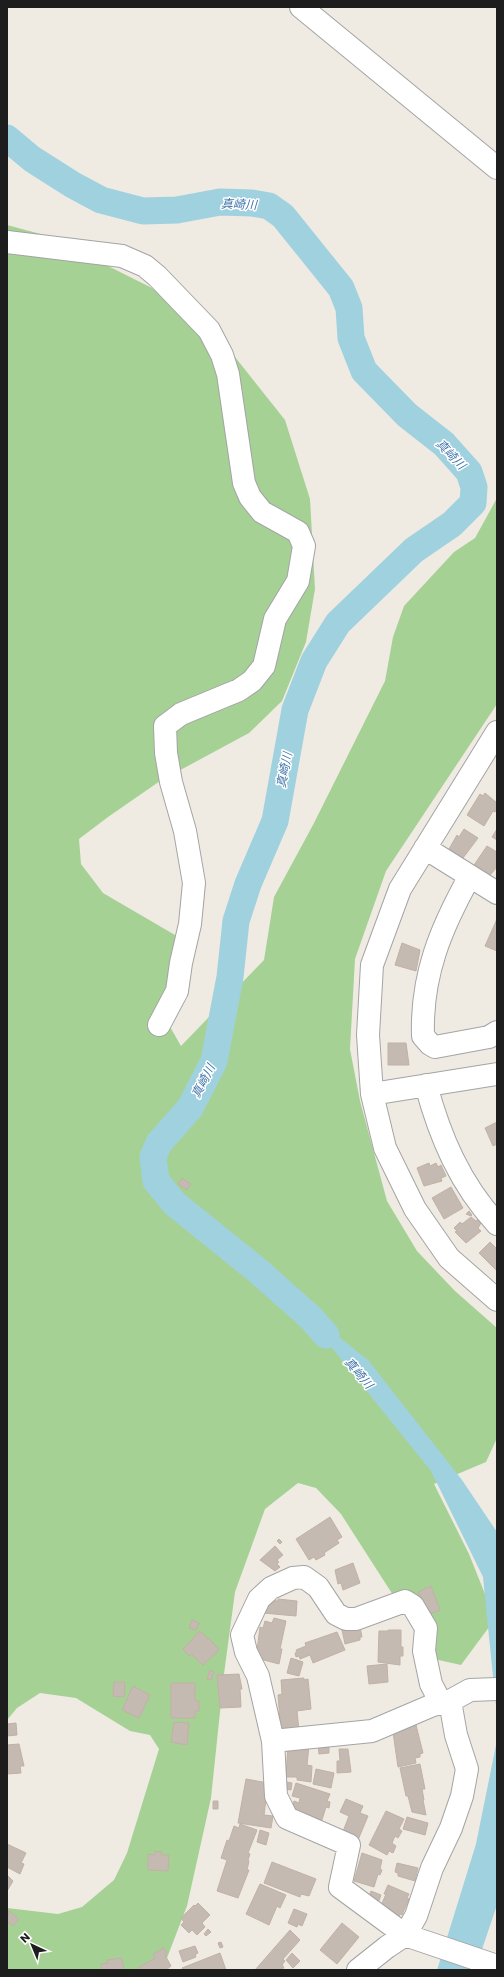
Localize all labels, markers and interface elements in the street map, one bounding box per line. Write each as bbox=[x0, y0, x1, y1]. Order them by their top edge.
water label: 真崎川 bbox=[221, 195, 259, 213]
water label: 真崎川 bbox=[432, 435, 471, 474]
water label: 真崎川 bbox=[272, 749, 296, 789]
water label: 真崎川 bbox=[187, 1059, 220, 1101]
water label: 真崎川 bbox=[341, 1354, 379, 1394]
north arrow bbox=[12, 1925, 52, 1965]
text: N bbox=[17, 1929, 34, 1946]

